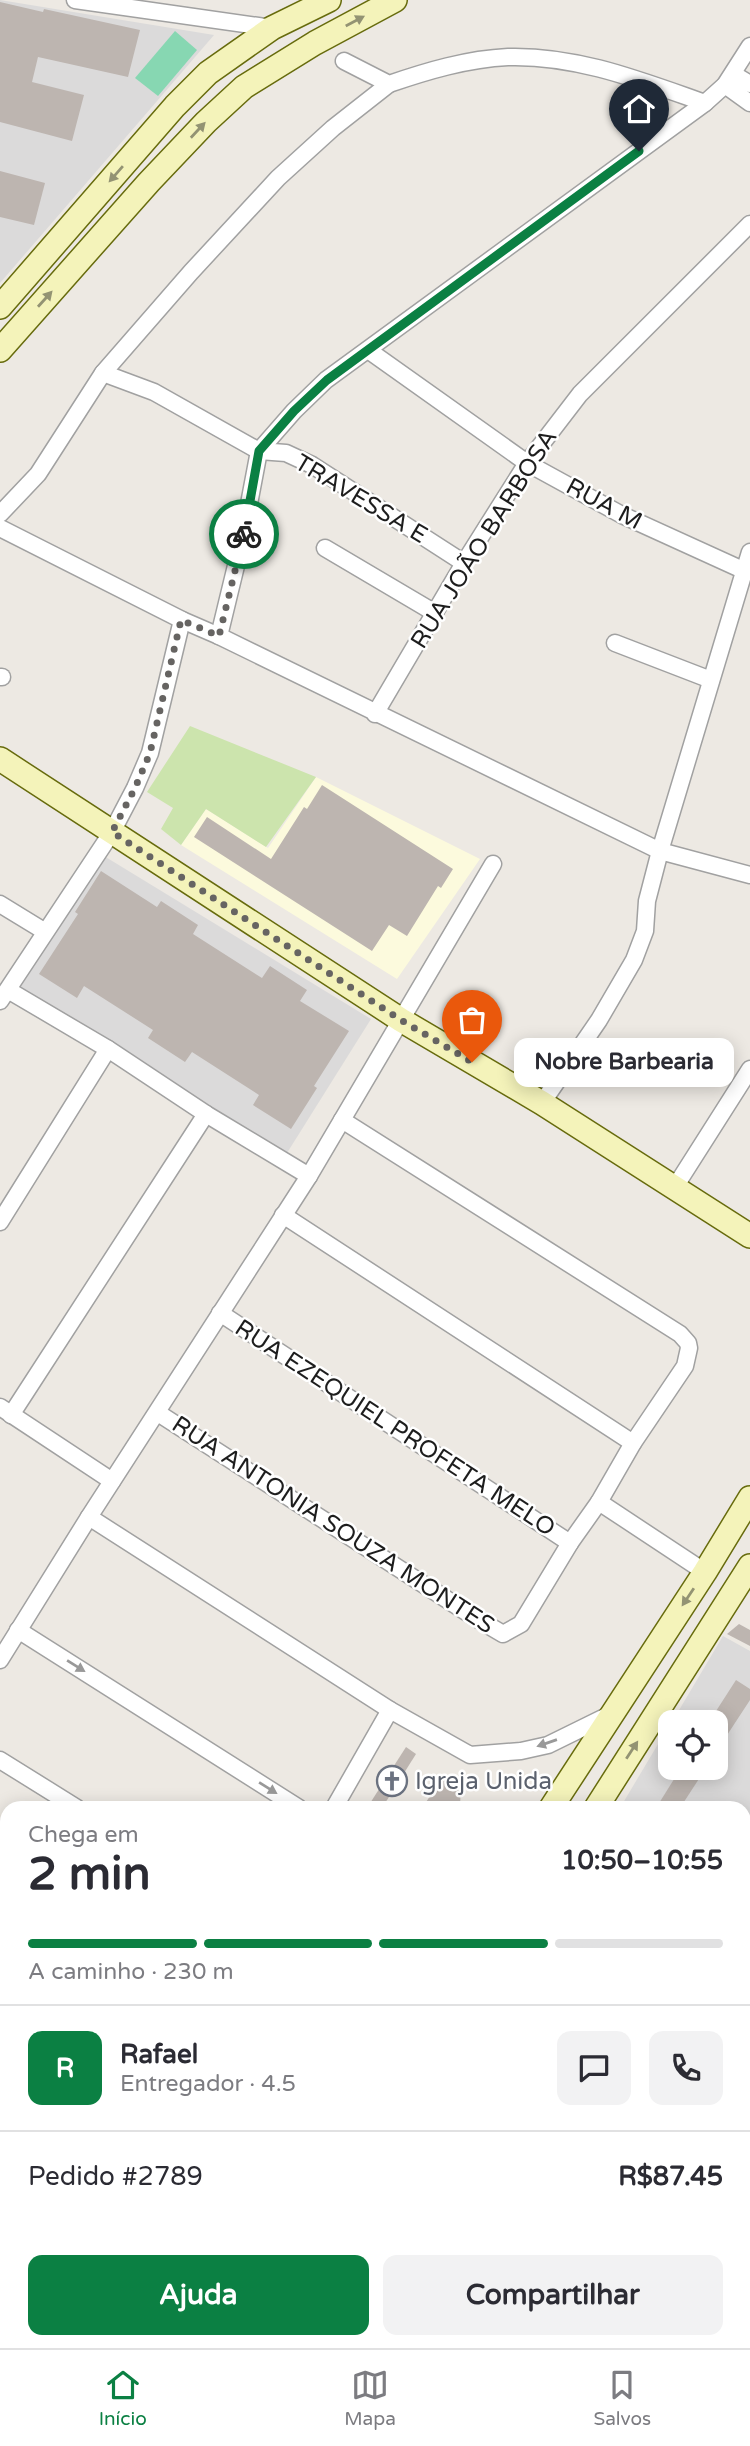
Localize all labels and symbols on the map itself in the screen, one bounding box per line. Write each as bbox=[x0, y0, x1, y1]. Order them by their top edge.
one-way arrow bbox=[345, 16, 365, 27]
pin bbox=[609, 79, 669, 151]
one-way arrow bbox=[189, 122, 205, 139]
one-way arrow bbox=[108, 165, 124, 183]
one-way arrow bbox=[37, 290, 53, 308]
street label: RUA JOÃO BARBOSA bbox=[405, 424, 563, 654]
street label: TRAVESSA E bbox=[289, 448, 433, 550]
street label: RUA M bbox=[561, 472, 647, 536]
courier bbox=[209, 499, 279, 569]
pin bbox=[442, 990, 502, 1062]
callout: Nobre Barbearia bbox=[514, 1038, 734, 1086]
street label: RUA EZEQUIEL PROFETA MELO bbox=[229, 1313, 561, 1543]
street label: RUA ANTONIA SOUZA MONTES bbox=[166, 1410, 500, 1640]
one-way arrow bbox=[682, 1588, 695, 1607]
one-way arrow bbox=[66, 1660, 85, 1673]
one-way arrow bbox=[537, 1738, 558, 1749]
one-way arrow bbox=[626, 1741, 639, 1760]
church icon: Igreja Unida bbox=[375, 1764, 409, 1798]
place label: Igreja Unida bbox=[415, 1767, 552, 1796]
one-way arrow bbox=[258, 1781, 277, 1794]

